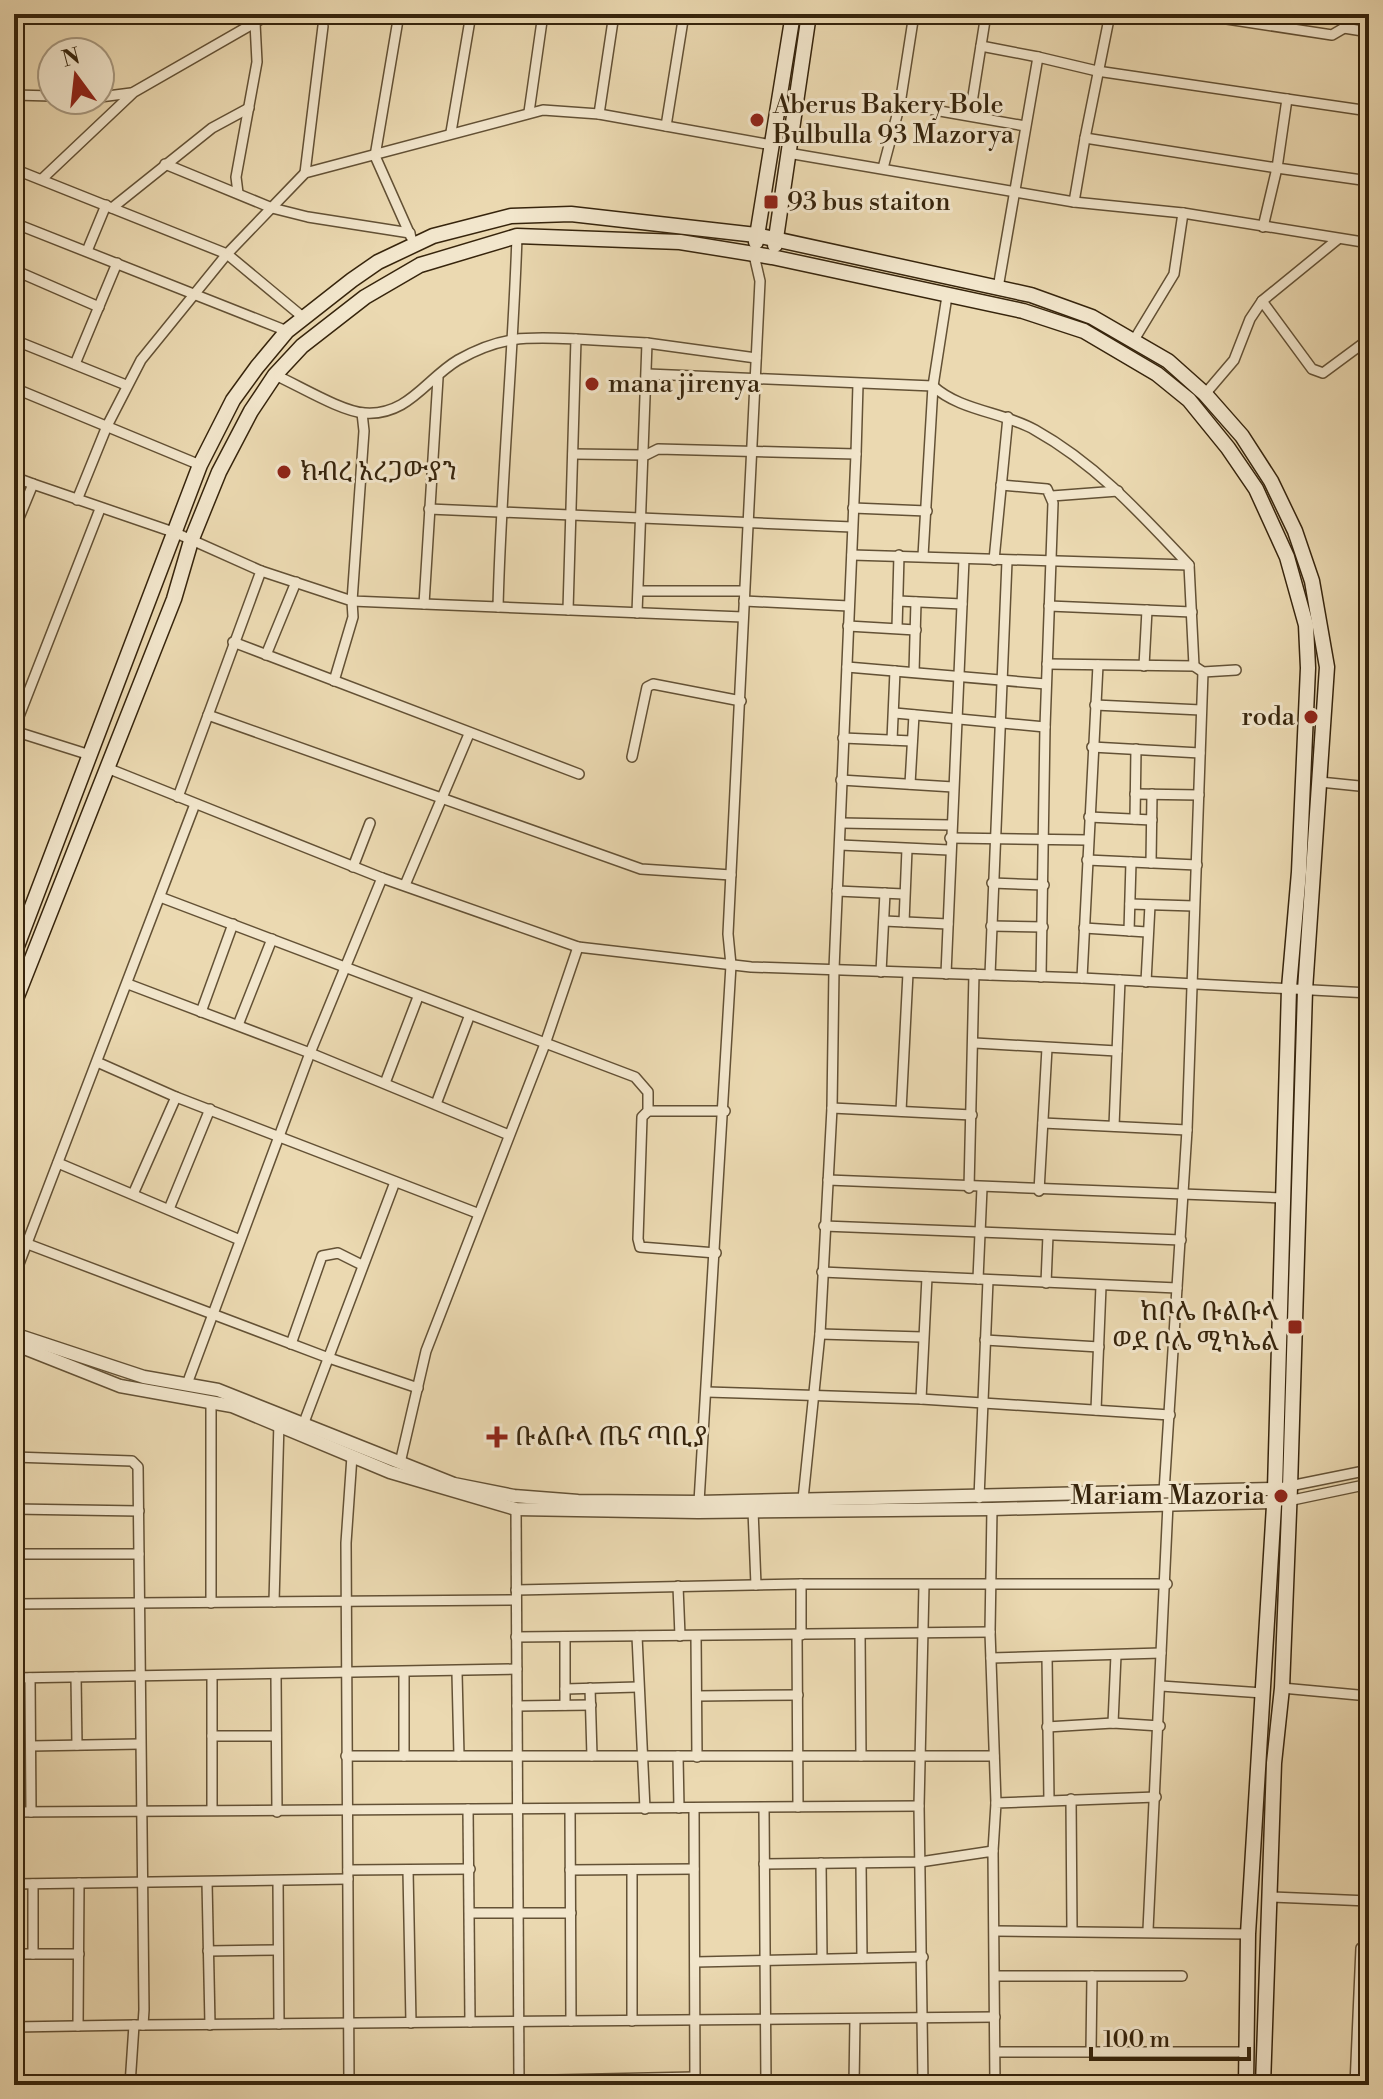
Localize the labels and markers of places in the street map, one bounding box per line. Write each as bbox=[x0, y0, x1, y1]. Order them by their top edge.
place label: Aberus Bakery Bole Bulbulla 93 Mazorya bbox=[772, 89, 1015, 151]
marker: Aberus Bakery Bole Bulbulla 93 Mazorya bbox=[748, 111, 766, 129]
place label: 93 bus staiton bbox=[787, 186, 951, 218]
marker: 93 bus staiton bbox=[762, 193, 780, 211]
place label: mana jirenya bbox=[608, 368, 761, 400]
marker: mana jirenya bbox=[583, 375, 601, 393]
place label: ክብረ አረጋውያን bbox=[300, 456, 457, 488]
marker: ክብረ አረጋውያን bbox=[275, 463, 293, 481]
place label: roda bbox=[1242, 701, 1296, 733]
marker: roda bbox=[1302, 708, 1320, 726]
place label: ከቦሌ ቡልቡላ ወደ ቦሌ ሚካኤል bbox=[1113, 1296, 1279, 1358]
marker: ከቦሌ ቡልቡላ ወደ ቦሌ ሚካኤል bbox=[1286, 1318, 1304, 1336]
place label: ቡልቡላ ጤና ጣቢያ bbox=[515, 1421, 707, 1453]
marker: ቡልቡላ ጤና ጣቢያ bbox=[486, 1426, 508, 1448]
place label: Mariam Mazoria bbox=[1071, 1480, 1266, 1512]
marker: Mariam Mazoria bbox=[1272, 1487, 1290, 1505]

